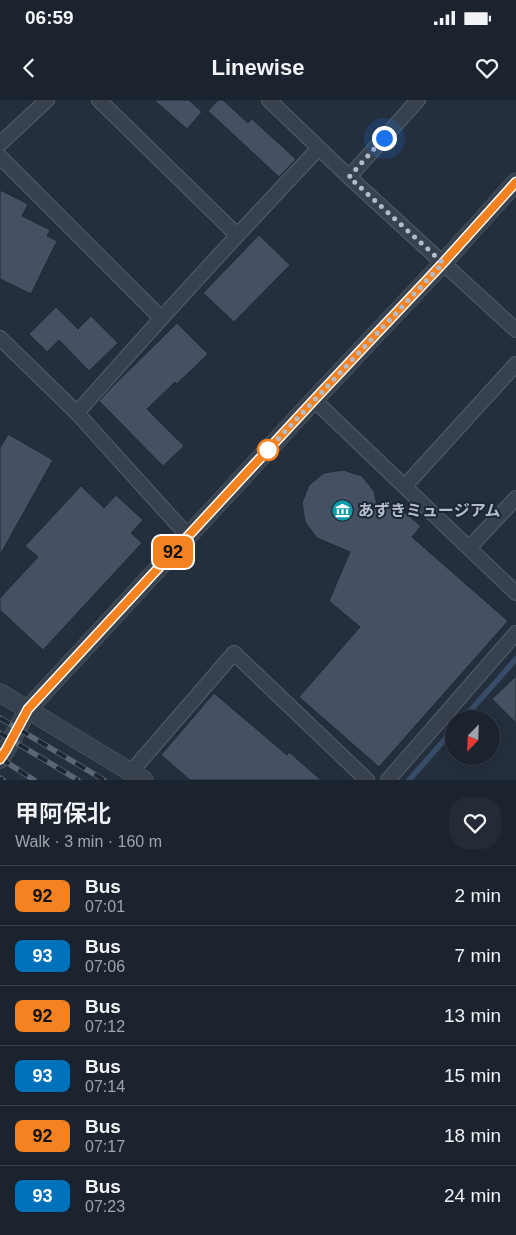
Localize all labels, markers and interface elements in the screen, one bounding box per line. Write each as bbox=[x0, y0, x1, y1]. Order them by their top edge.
text: 06:59 bbox=[25, 7, 74, 28]
icon: back bbox=[15, 54, 43, 82]
icon: heart bbox=[473, 54, 501, 82]
text: Linewise bbox=[212, 55, 304, 80]
your location bbox=[372, 126, 397, 151]
unlabelled marker bbox=[257, 439, 279, 461]
museum icon: あずきミュージアム bbox=[330, 498, 354, 522]
place label: あずきミュージアム bbox=[358, 502, 501, 519]
line badge: 92 bbox=[150, 536, 196, 568]
text: 92 bbox=[163, 542, 183, 562]
north arrow bbox=[445, 710, 500, 765]
map controls bbox=[445, 710, 500, 765]
button: heart bbox=[449, 797, 501, 849]
text: 甲阿保北 bbox=[15, 800, 111, 827]
text: Walk · 3 min · 160 m bbox=[15, 833, 162, 850]
text: Bus bbox=[85, 876, 121, 897]
text: 2 min bbox=[455, 885, 501, 906]
text: 92 bbox=[32, 886, 53, 906]
text: 07:01 bbox=[85, 898, 125, 915]
text: Bus bbox=[85, 936, 121, 957]
text: 7 min bbox=[455, 945, 501, 966]
text: 93 bbox=[32, 946, 53, 966]
text: 07:06 bbox=[85, 958, 125, 975]
text: Bus bbox=[85, 996, 121, 1017]
text: 13 min bbox=[444, 1005, 501, 1026]
text: 92 bbox=[32, 1006, 53, 1026]
text: 07:12 bbox=[85, 1018, 125, 1035]
text: Bus bbox=[85, 1056, 121, 1077]
text: 15 min bbox=[444, 1065, 501, 1086]
text: 93 bbox=[32, 1066, 53, 1086]
text: 07:14 bbox=[85, 1078, 125, 1095]
text: Bus bbox=[85, 1116, 121, 1137]
text: 18 min bbox=[444, 1125, 501, 1146]
text: 92 bbox=[32, 1126, 53, 1146]
text: 07:17 bbox=[85, 1138, 125, 1155]
text: Bus bbox=[85, 1176, 121, 1197]
text: 24 min bbox=[444, 1185, 501, 1206]
text: 93 bbox=[32, 1186, 53, 1206]
text: 07:23 bbox=[85, 1198, 125, 1215]

